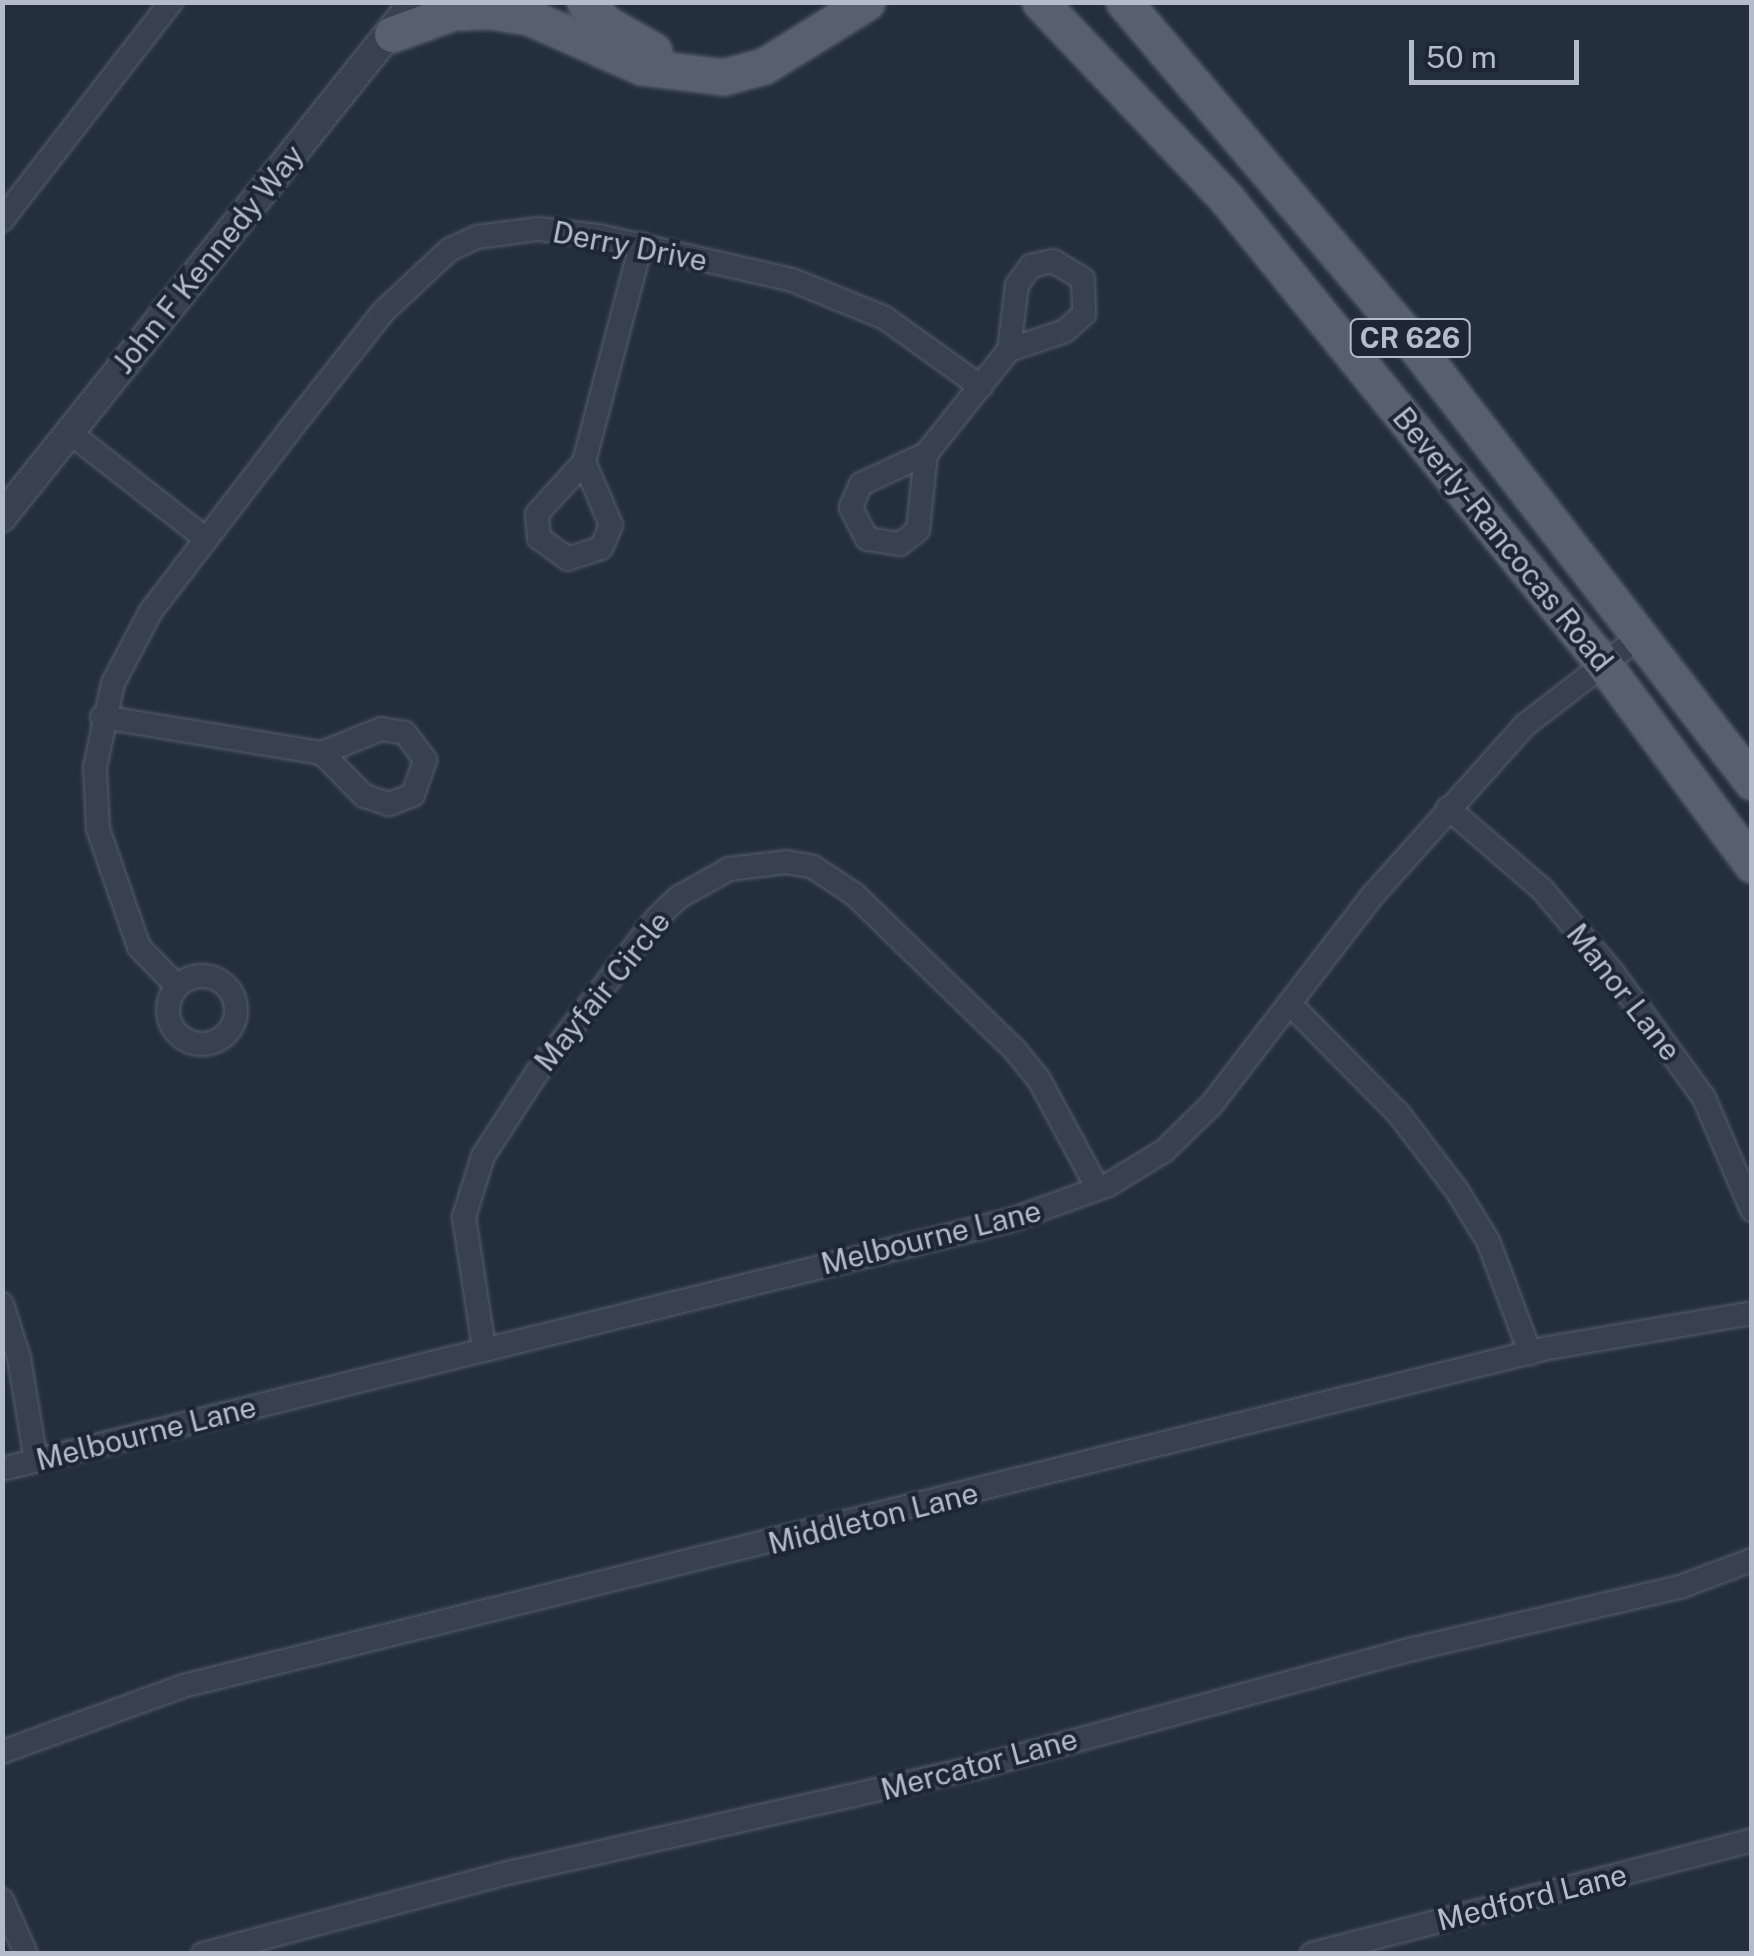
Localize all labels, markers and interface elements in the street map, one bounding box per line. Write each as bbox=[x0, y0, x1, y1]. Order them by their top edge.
scale bar bbox=[1414, 20, 1584, 82]
text: 50 m bbox=[1426, 39, 1497, 75]
street label: John F Kennedy Way bbox=[104, 137, 312, 381]
street label: Derry Drive bbox=[550, 213, 710, 279]
road number: CR 626 bbox=[1348, 315, 1472, 361]
street label: Beverly-Rancocas Road bbox=[1385, 400, 1621, 678]
street label: Mayfair Circle bbox=[527, 904, 677, 1078]
street label: Manor Lane bbox=[1559, 916, 1689, 1068]
street label: Melbourne Lane bbox=[817, 1192, 1045, 1282]
street label: Melbourne Lane bbox=[32, 1388, 260, 1478]
street label: Middleton Lane bbox=[764, 1475, 982, 1561]
street label: Mercator Lane bbox=[877, 1720, 1081, 1808]
street label: Medford Lane bbox=[1433, 1856, 1631, 1938]

